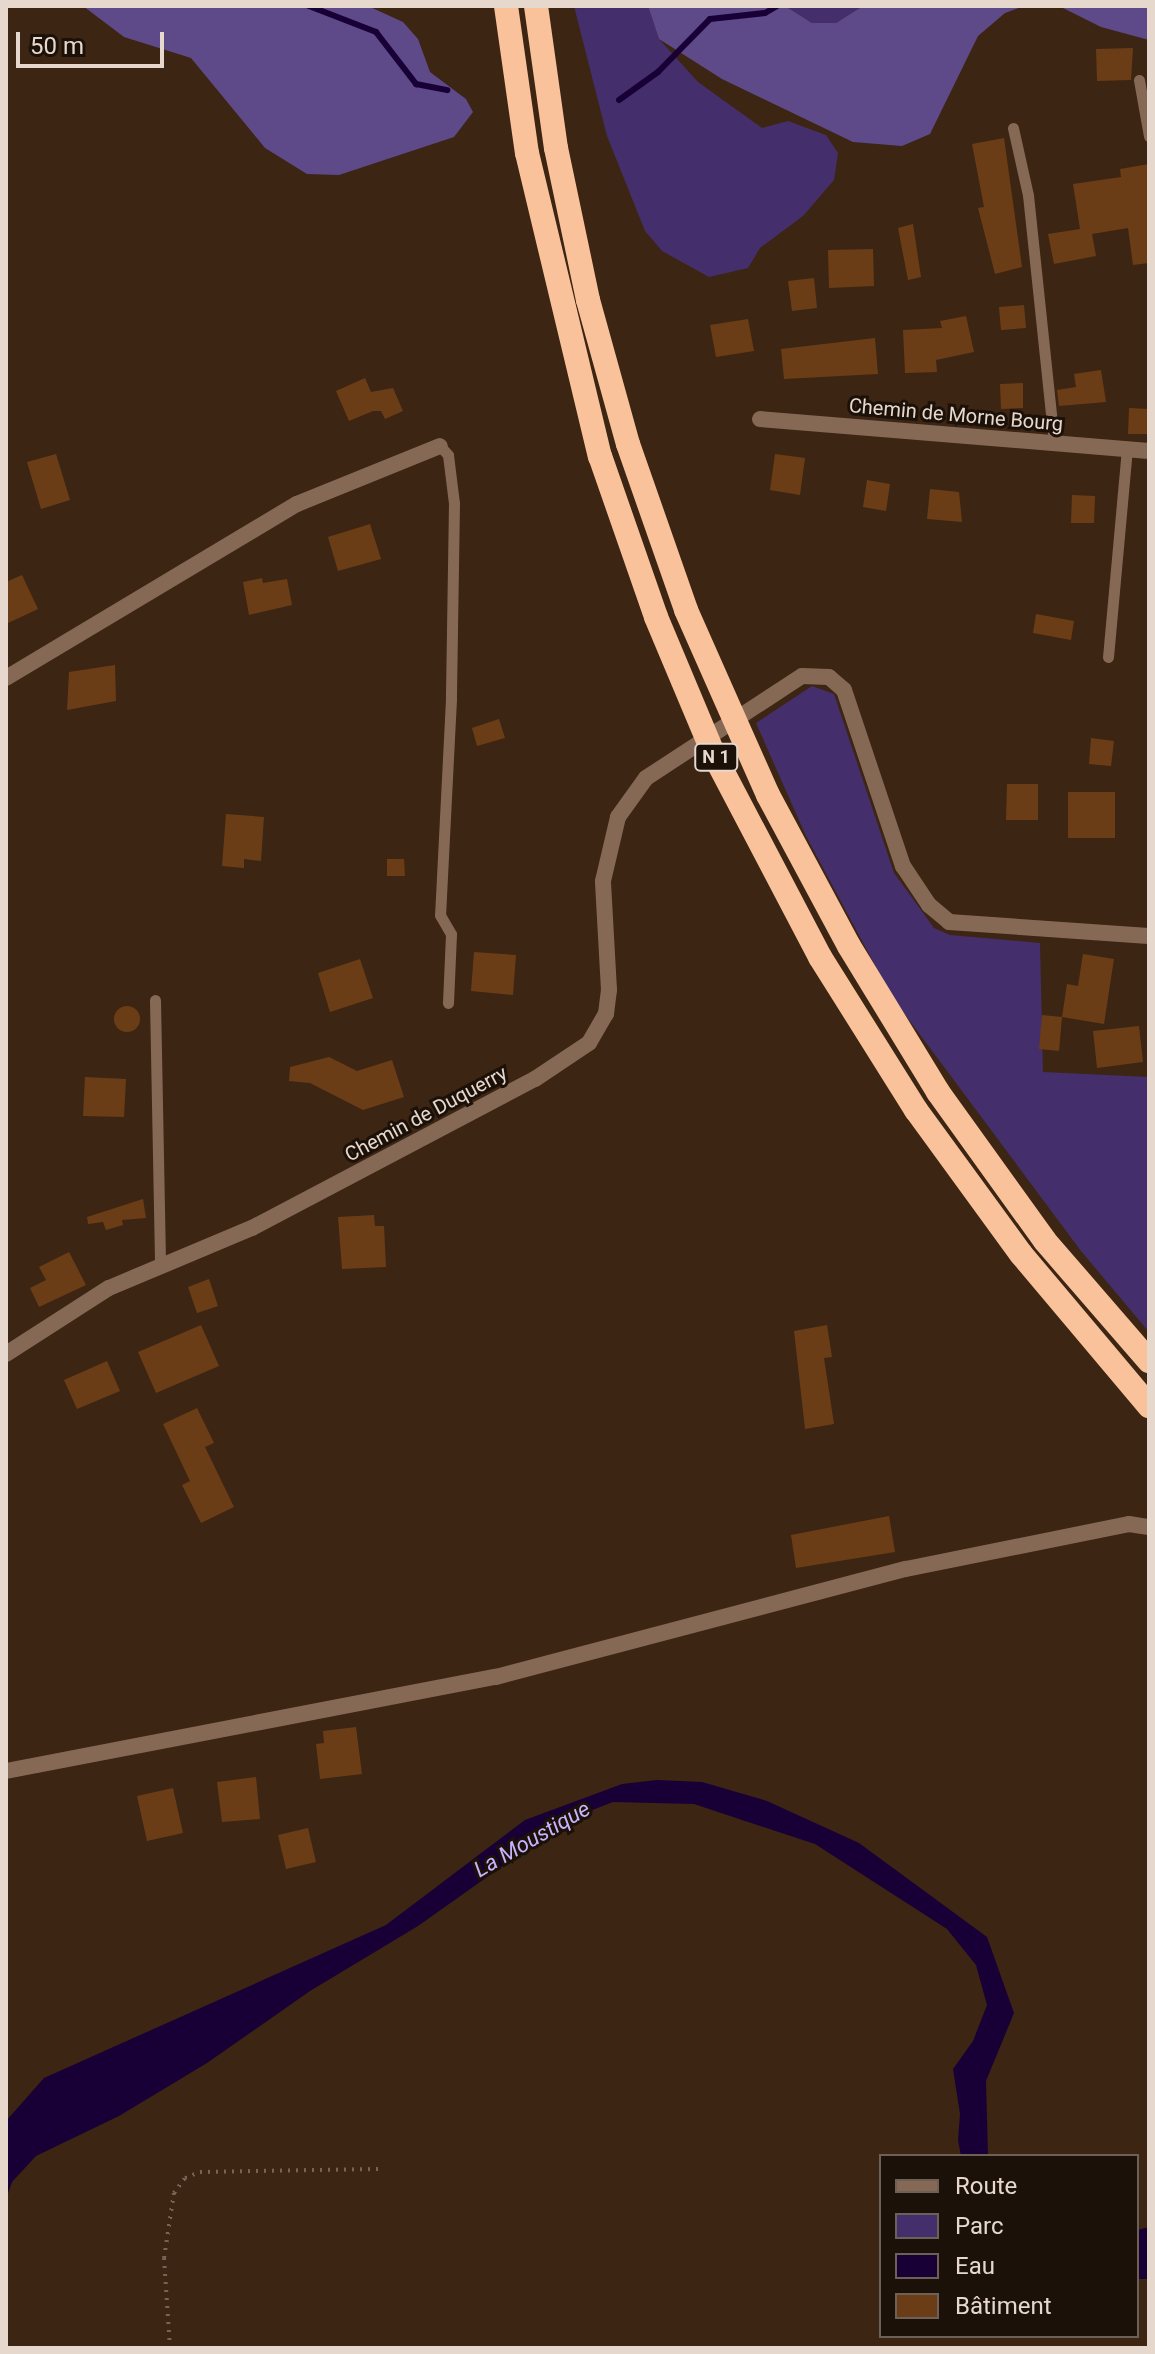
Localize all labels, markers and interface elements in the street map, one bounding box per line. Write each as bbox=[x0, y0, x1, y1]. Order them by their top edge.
scale bar bbox=[20, 16, 168, 66]
text: 50 m bbox=[30, 32, 84, 60]
street label: Chemin de Morne Bourg bbox=[848, 394, 1064, 436]
road number: N 1 bbox=[694, 743, 738, 771]
street label: Chemin de Duquerry bbox=[341, 1061, 511, 1167]
water label: La Moustique bbox=[469, 1795, 595, 1883]
legend bbox=[879, 2154, 1139, 2338]
text: Route bbox=[955, 2172, 1017, 2200]
text: Parc bbox=[955, 2212, 1004, 2240]
text: Eau bbox=[955, 2252, 995, 2280]
text: Bâtiment bbox=[955, 2292, 1052, 2320]

